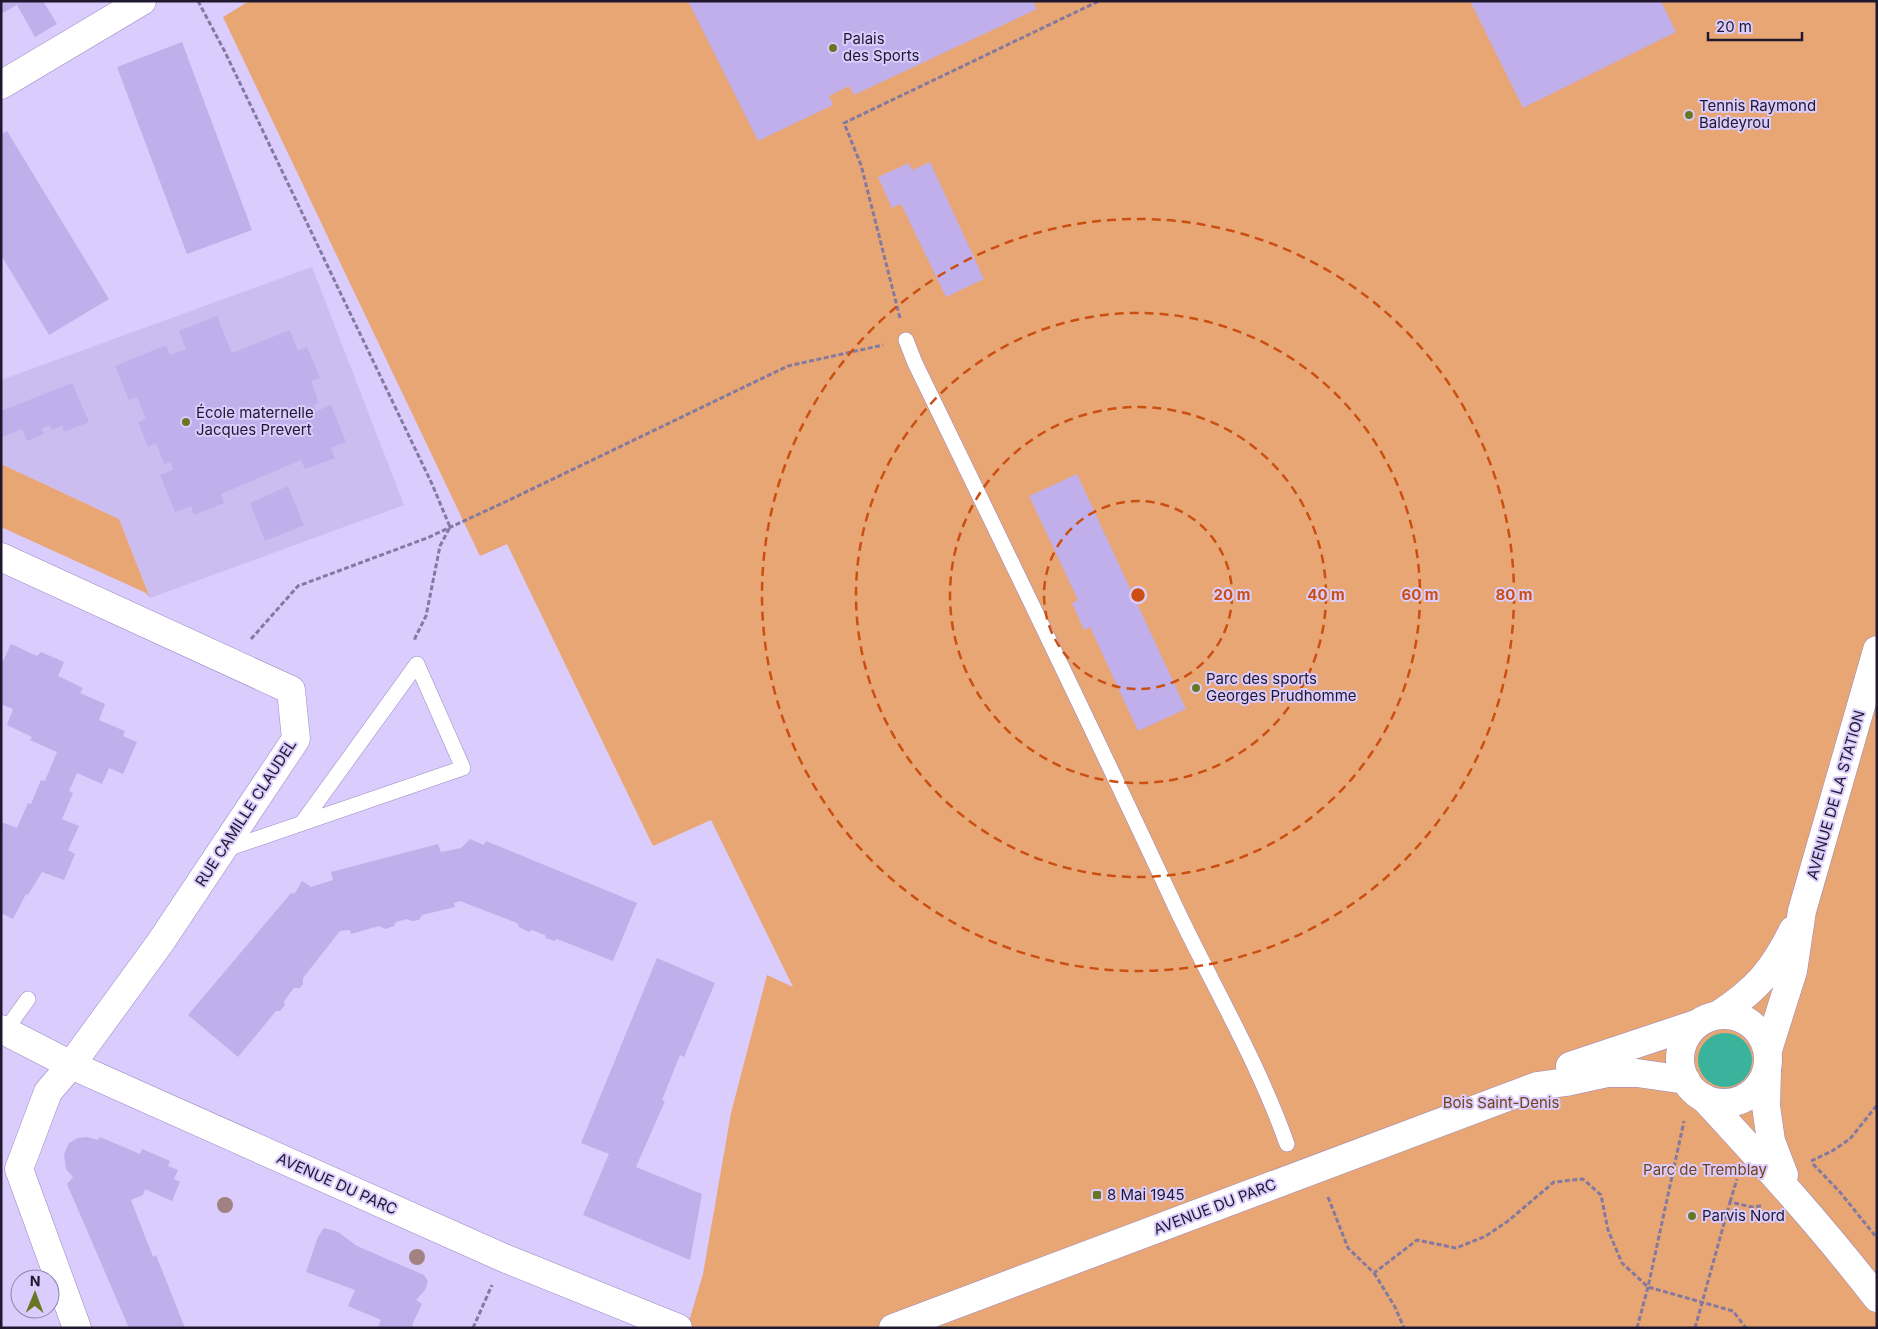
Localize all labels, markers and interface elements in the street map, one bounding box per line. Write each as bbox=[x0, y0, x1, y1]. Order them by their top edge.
scale bar bbox=[1708, 10, 1802, 42]
text: 20 m bbox=[1716, 17, 1752, 36]
place label: Palais des Sports bbox=[843, 29, 920, 65]
marker: Palais des Sports bbox=[827, 42, 839, 54]
place label: Tennis Raymond Baldeyrou bbox=[1699, 96, 1816, 132]
marker: Tennis Raymond Baldeyrou bbox=[1683, 109, 1695, 121]
place label: École maternelle Jacques Prevert bbox=[196, 403, 314, 439]
marker: École maternelle Jacques Prevert bbox=[180, 416, 192, 428]
text: 20 m bbox=[1214, 585, 1250, 604]
text: 40 m bbox=[1307, 585, 1345, 604]
text: 60 m bbox=[1401, 585, 1439, 604]
text: 80 m bbox=[1495, 585, 1533, 604]
centre of rings bbox=[1129, 586, 1147, 604]
place label: Parc des sports Georges Prudhomme bbox=[1206, 669, 1357, 705]
marker: Parc des sports Georges Prudhomme bbox=[1190, 682, 1202, 694]
street label: AVENUE DE LA STATION bbox=[1802, 708, 1869, 882]
street label: RUE CAMILLE CLAUDEL bbox=[191, 736, 300, 890]
park label: Bois Saint-Denis bbox=[1443, 1093, 1559, 1112]
street label: AVENUE DU PARC bbox=[274, 1148, 400, 1219]
park label: Parc de Tremblay bbox=[1643, 1160, 1768, 1179]
street label: AVENUE DU PARC bbox=[1151, 1174, 1279, 1239]
place label: 8 Mai 1945 bbox=[1107, 1185, 1185, 1204]
marker: 8 Mai 1945 bbox=[1091, 1189, 1103, 1201]
place label: Parvis Nord bbox=[1702, 1206, 1785, 1225]
marker: Parvis Nord bbox=[1686, 1210, 1698, 1222]
north arrow bbox=[10, 1269, 60, 1319]
text: N bbox=[30, 1272, 41, 1289]

